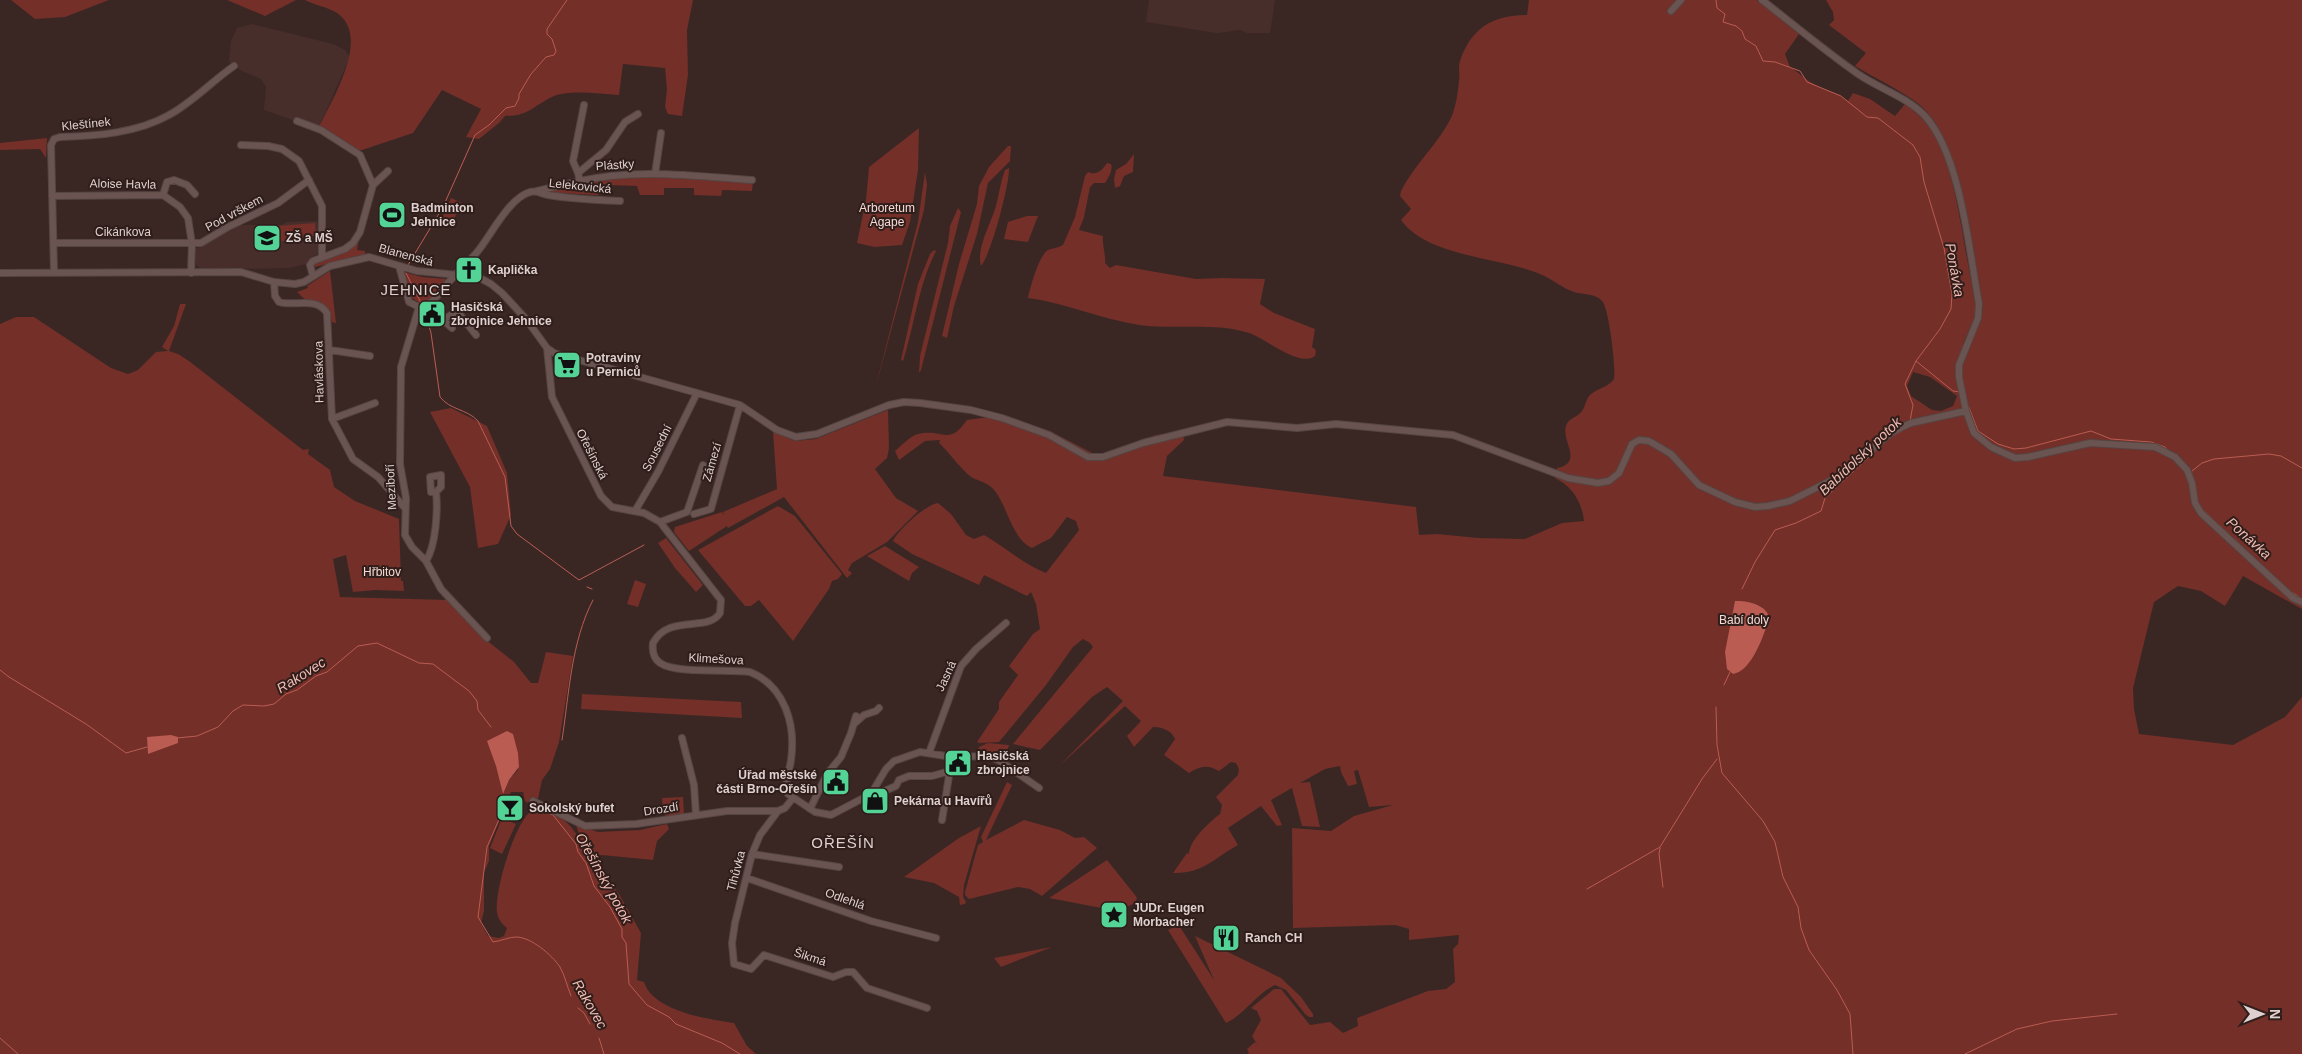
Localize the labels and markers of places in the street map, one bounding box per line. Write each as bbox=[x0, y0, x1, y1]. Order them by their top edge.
sports icon: Badminton Jehnice bbox=[377, 200, 407, 230]
place label: Badminton Jehnice bbox=[411, 201, 474, 229]
school or university icon: ZŠ a MŠ bbox=[252, 223, 282, 253]
place label: ZŠ a MŠ bbox=[286, 230, 333, 245]
church icon: Kaplička bbox=[454, 255, 484, 285]
place label: Kaplička bbox=[488, 263, 538, 277]
public building icon: Hasičská zbrojnice Jehnice bbox=[417, 299, 447, 329]
place label: Hasičská zbrojnice Jehnice bbox=[451, 300, 552, 328]
supermarket icon: Potraviny u Perniců bbox=[552, 350, 582, 380]
place label: Potraviny u Perniců bbox=[586, 351, 641, 379]
public building icon: Hasičská zbrojnice bbox=[943, 748, 973, 778]
place label: Hasičská zbrojnice bbox=[977, 749, 1030, 777]
place label: Úřad městské části Brno-Ořešín bbox=[716, 767, 817, 796]
public building icon: Úřad městské části Brno-Ořešín bbox=[821, 767, 851, 797]
shop icon: Pekárna u Havířů bbox=[860, 786, 890, 816]
bar icon: Sokolský bufet bbox=[495, 793, 525, 823]
place label: Pekárna u Havířů bbox=[894, 794, 992, 808]
place label: Sokolský bufet bbox=[529, 801, 614, 815]
place icon: JUDr. Eugen Morbacher bbox=[1099, 900, 1129, 930]
place label: JUDr. Eugen Morbacher bbox=[1133, 901, 1204, 929]
restaurant icon: Ranch CH bbox=[1211, 923, 1241, 953]
place label: Ranch CH bbox=[1245, 931, 1302, 945]

